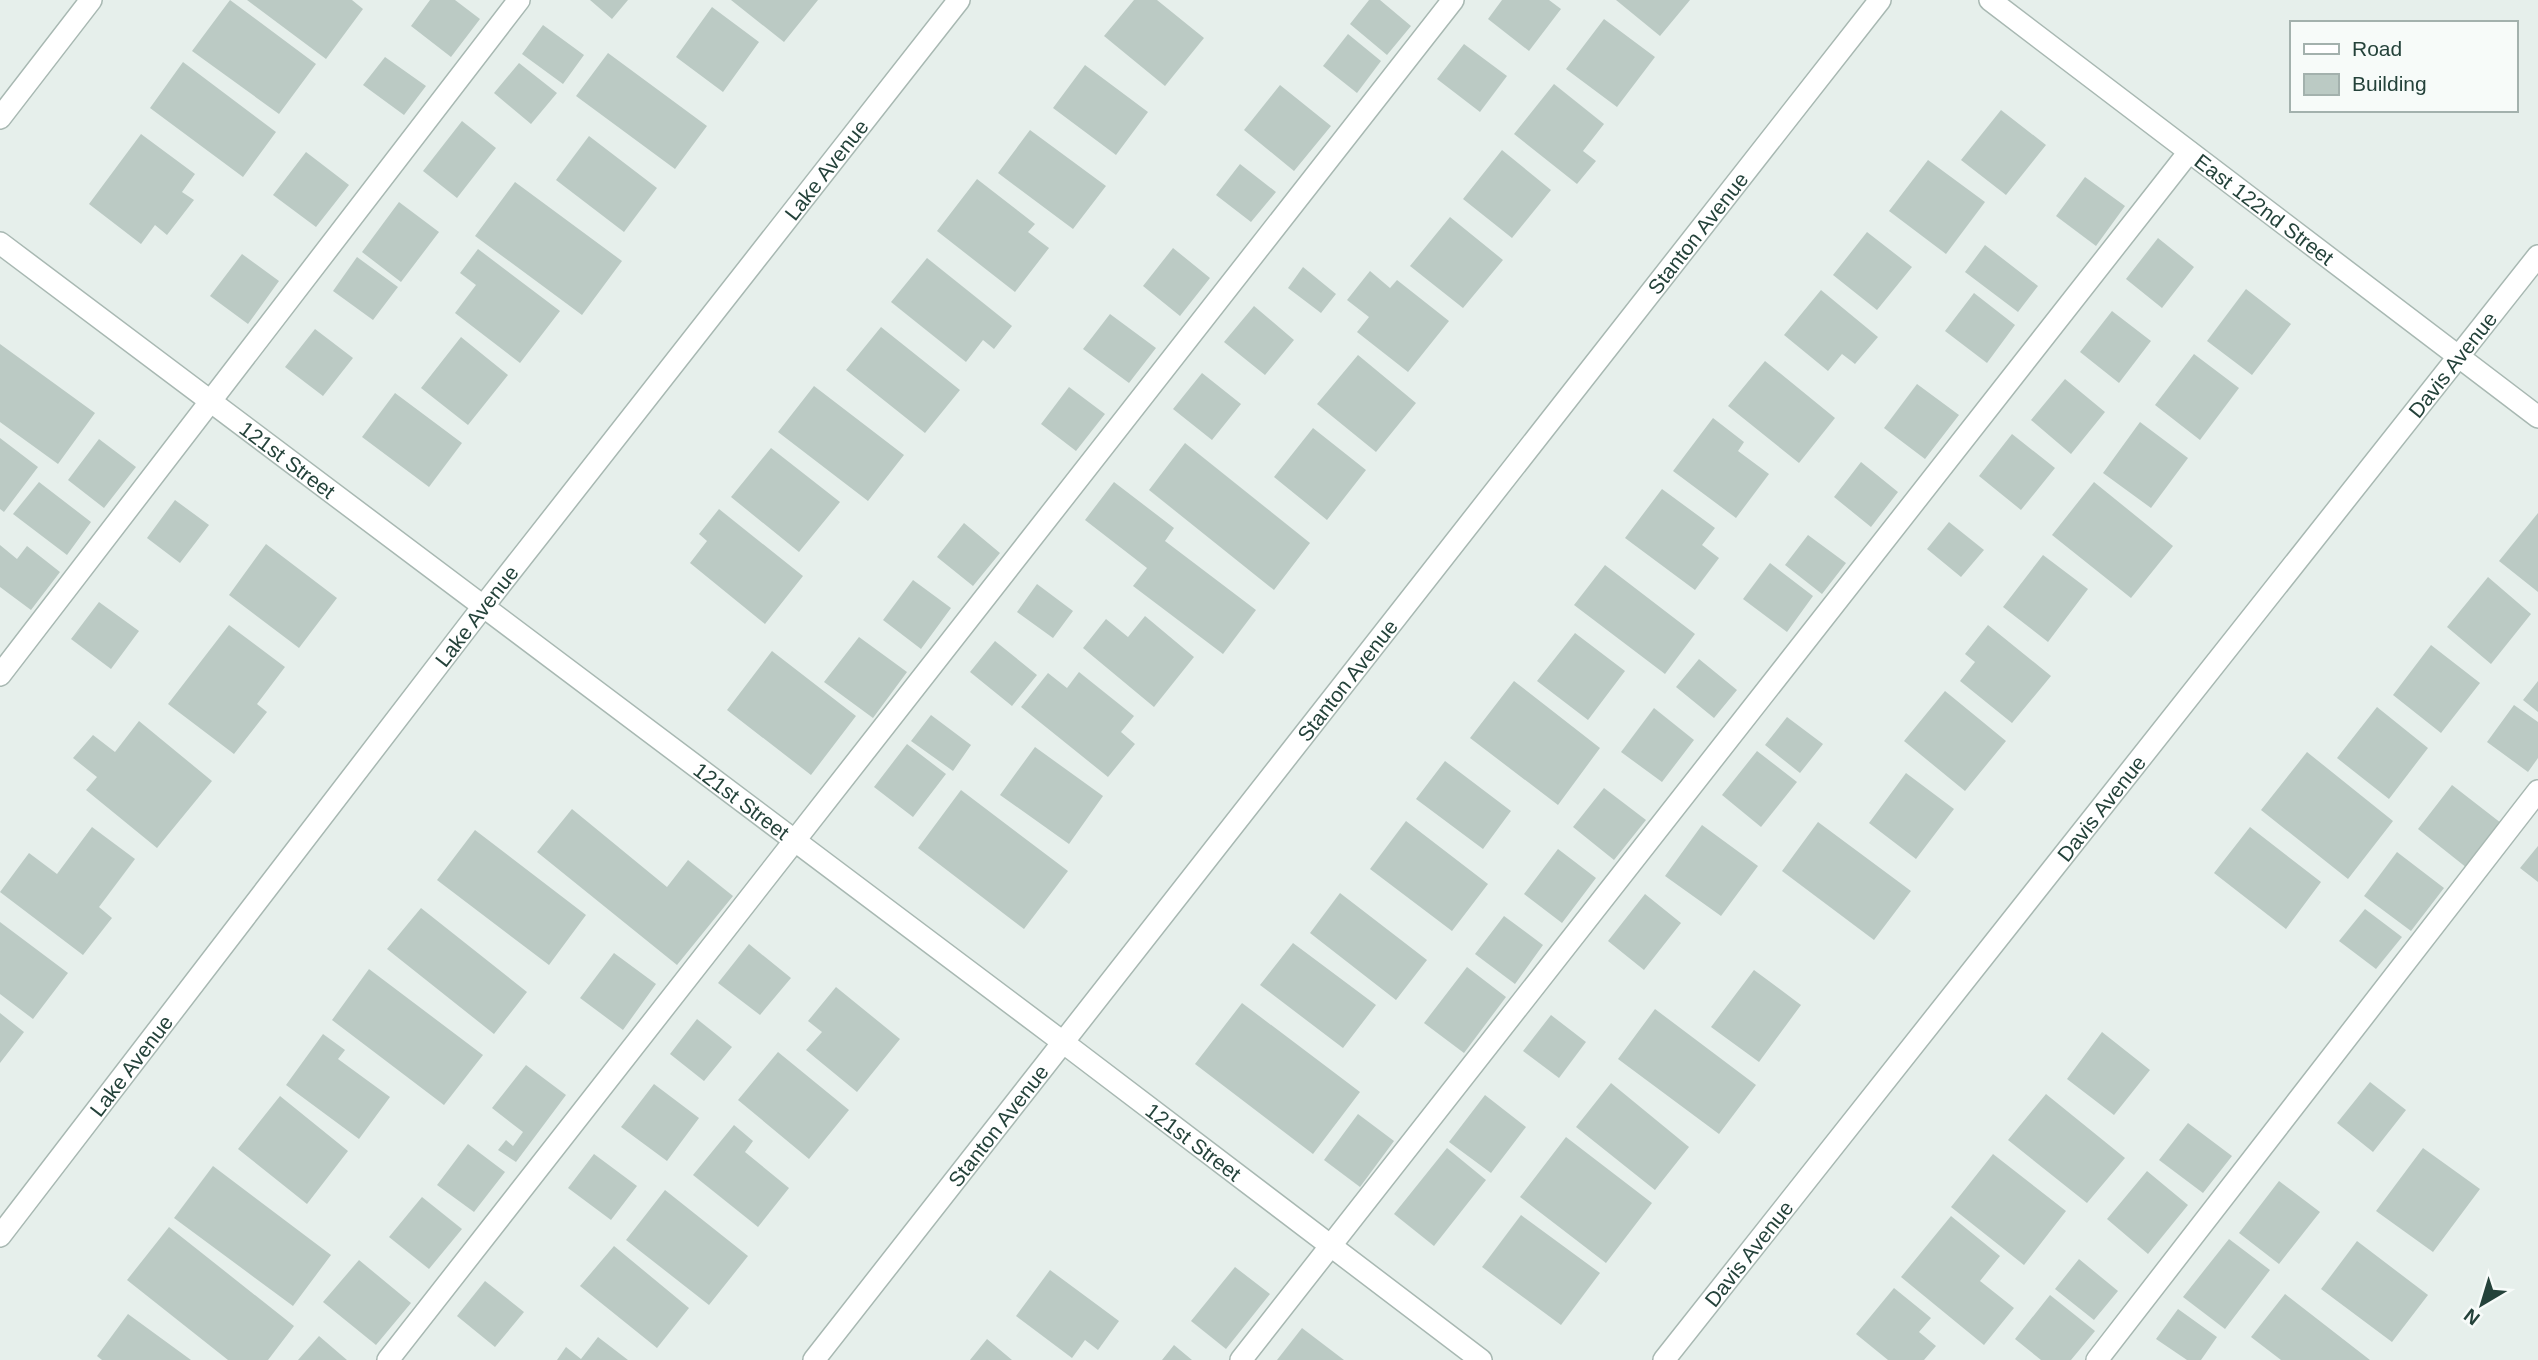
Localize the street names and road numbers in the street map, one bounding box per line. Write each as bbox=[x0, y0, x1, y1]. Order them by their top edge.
street label: Lake Avenue bbox=[780, 115, 872, 224]
street label: East 122nd Street bbox=[2191, 149, 2339, 269]
street label: Stanton Avenue bbox=[1643, 168, 1752, 298]
street label: Davis Avenue bbox=[2404, 307, 2501, 422]
street label: 121st Street bbox=[236, 416, 340, 503]
street label: Lake Avenue bbox=[430, 561, 522, 671]
street label: Stanton Avenue bbox=[1292, 615, 1402, 745]
street label: Davis Avenue bbox=[2052, 751, 2150, 865]
street label: 121st Street bbox=[690, 757, 794, 844]
street label: Lake Avenue bbox=[85, 1010, 177, 1120]
street label: Stanton Avenue bbox=[943, 1060, 1053, 1191]
street label: 121st Street bbox=[1142, 1098, 1246, 1185]
street label: Davis Avenue bbox=[1700, 1196, 1797, 1311]

